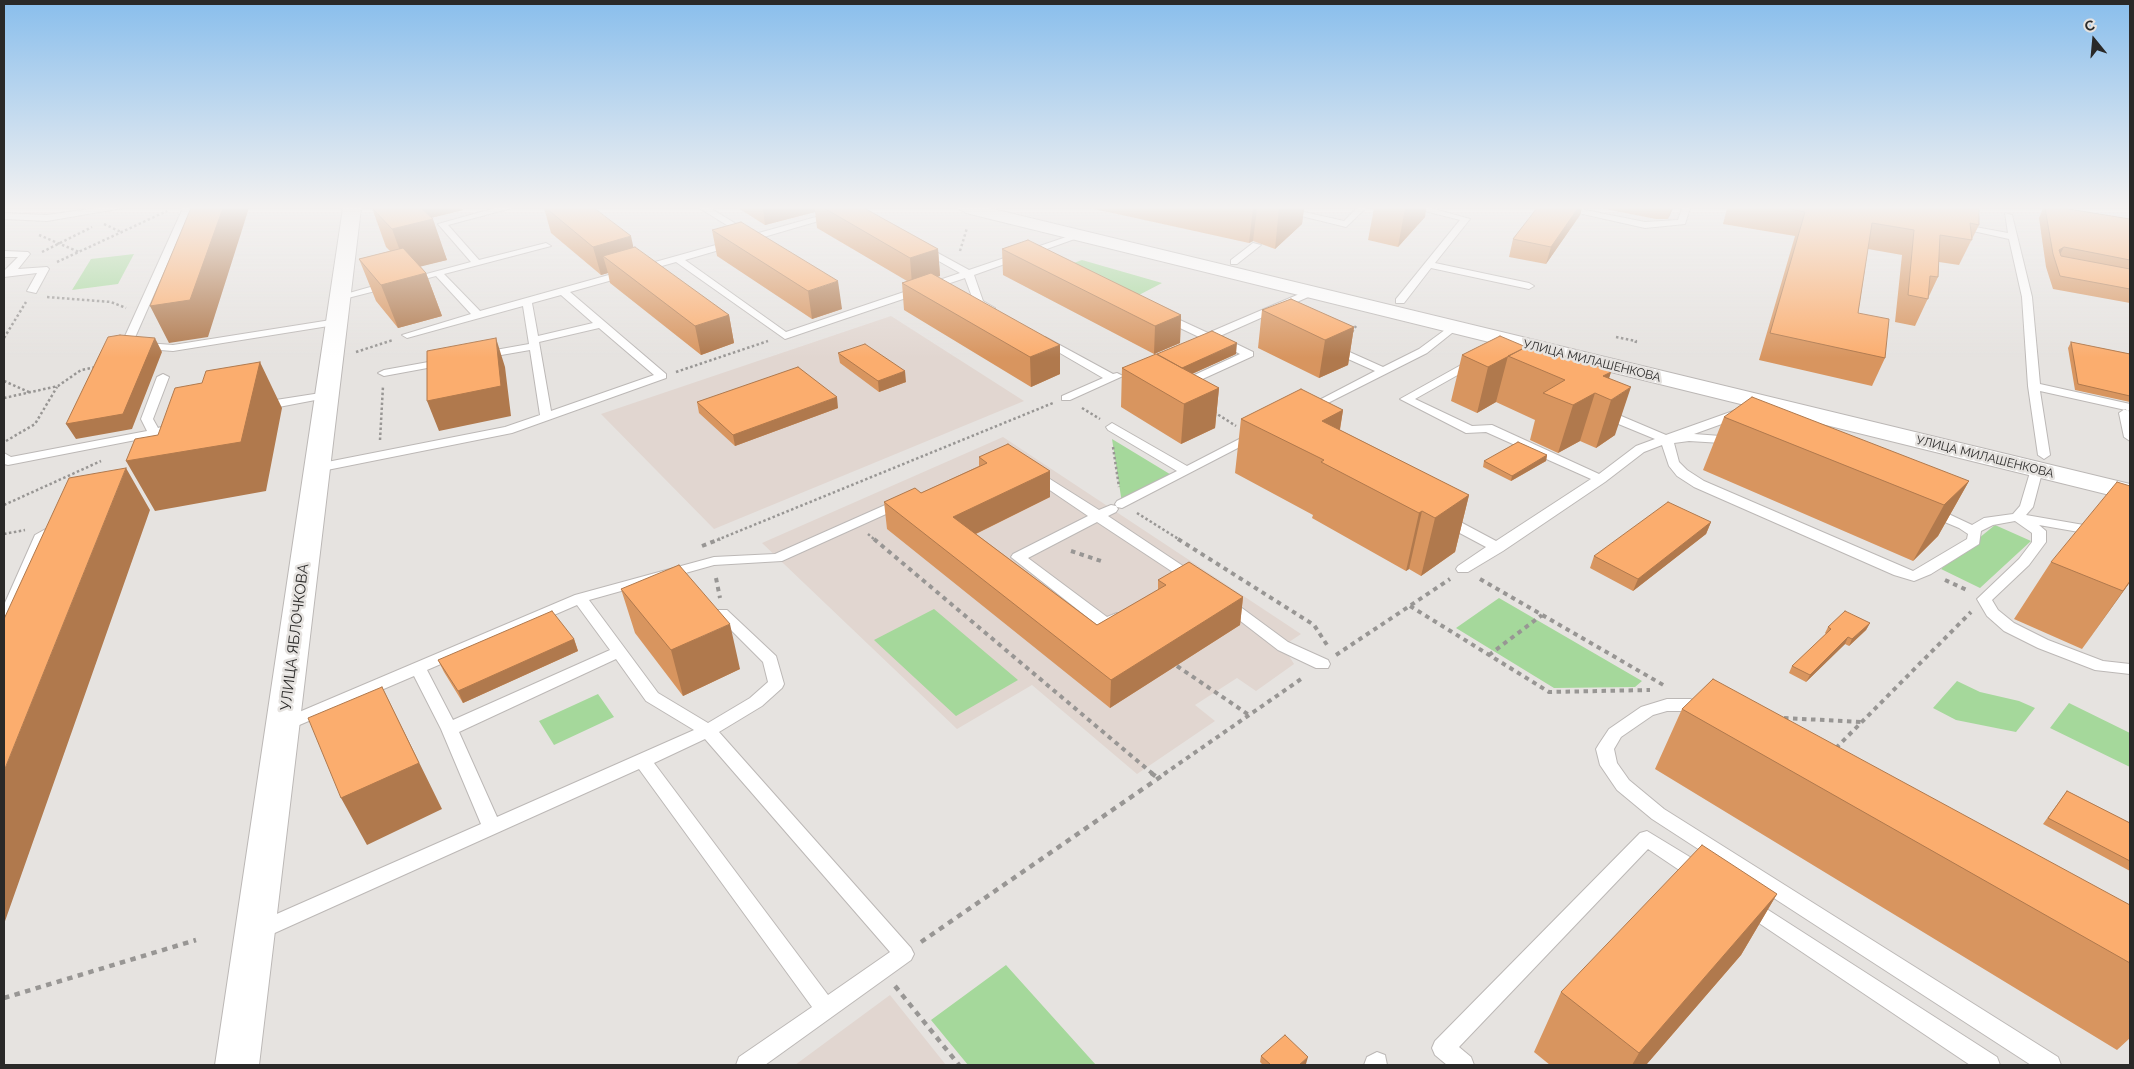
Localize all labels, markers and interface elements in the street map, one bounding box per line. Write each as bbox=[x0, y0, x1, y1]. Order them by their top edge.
north arrow bbox=[2069, 15, 2119, 65]
text: С bbox=[2083, 17, 2097, 35]
street label: УЛИЦА МИЛАШЕНКОВА bbox=[1522, 337, 1662, 385]
street label: УЛИЦА МИЛАШЕНКОВА bbox=[1915, 433, 2055, 481]
street label: УЛИЦА ЯБЛОЧКОВА bbox=[277, 563, 313, 711]

